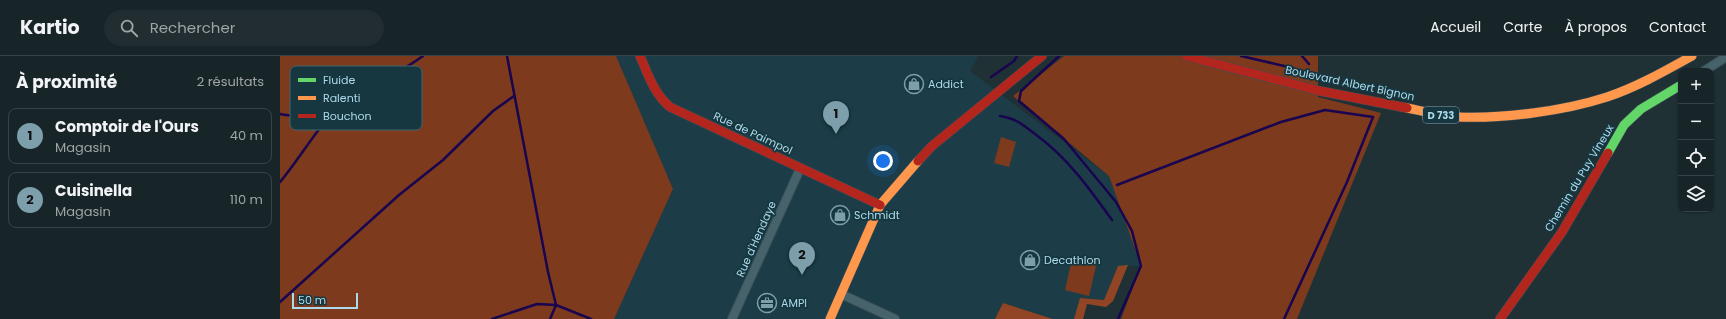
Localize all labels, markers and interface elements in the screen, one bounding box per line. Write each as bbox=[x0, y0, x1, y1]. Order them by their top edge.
search box bbox=[104, 10, 384, 46]
text: Kartio bbox=[20, 14, 80, 41]
icon: search bbox=[118, 17, 140, 39]
text: Rechercher bbox=[150, 17, 235, 38]
text: Accueil bbox=[1430, 17, 1481, 37]
text: Carte bbox=[1503, 17, 1543, 37]
text: À propos bbox=[1565, 17, 1627, 37]
text: Contact bbox=[1649, 17, 1706, 37]
street label: Boulevard Albert Bignon bbox=[1284, 61, 1416, 105]
legend bbox=[290, 66, 422, 130]
map controls bbox=[1678, 68, 1714, 212]
button: + bbox=[1678, 68, 1714, 104]
text: À proximité bbox=[16, 70, 117, 94]
text: 2 résultats bbox=[197, 72, 264, 91]
text: Fluide bbox=[323, 72, 355, 88]
shop icon: Addict bbox=[903, 73, 925, 95]
place label: Addict bbox=[928, 76, 964, 92]
text: Ralenti bbox=[323, 90, 361, 106]
pin: 1 bbox=[823, 101, 849, 134]
button: − bbox=[1678, 104, 1714, 140]
road number: D 733 bbox=[1423, 107, 1459, 123]
text: Bouchon bbox=[323, 108, 372, 124]
street label: Rue de Paimpol bbox=[711, 108, 795, 158]
text: Comptoir de l'Ours bbox=[55, 116, 199, 137]
street label: Chemin du Puy Vineux bbox=[1541, 121, 1618, 235]
text: 1 bbox=[28, 126, 32, 145]
text: 40 m bbox=[230, 126, 263, 145]
text: Magasin bbox=[55, 138, 111, 157]
button: locate bbox=[1678, 140, 1714, 176]
your location bbox=[873, 151, 893, 171]
button: layers bbox=[1678, 176, 1714, 212]
text: Cuisinella bbox=[55, 180, 132, 201]
text: 2 bbox=[26, 190, 34, 209]
text: 110 m bbox=[230, 190, 263, 209]
street label: Rue d'Hendaye bbox=[732, 198, 780, 280]
text: Magasin bbox=[55, 202, 111, 221]
shop icon: Schmidt bbox=[829, 204, 851, 226]
place label: Schmidt bbox=[854, 207, 900, 223]
pin: 2 bbox=[789, 242, 815, 275]
shop icon: Decathlon bbox=[1019, 249, 1041, 271]
place label: Decathlon bbox=[1044, 252, 1101, 268]
scale bar bbox=[292, 291, 358, 310]
text: 50 m bbox=[298, 292, 326, 308]
office icon: AMPI bbox=[756, 292, 778, 314]
place label: AMPI bbox=[781, 295, 807, 311]

